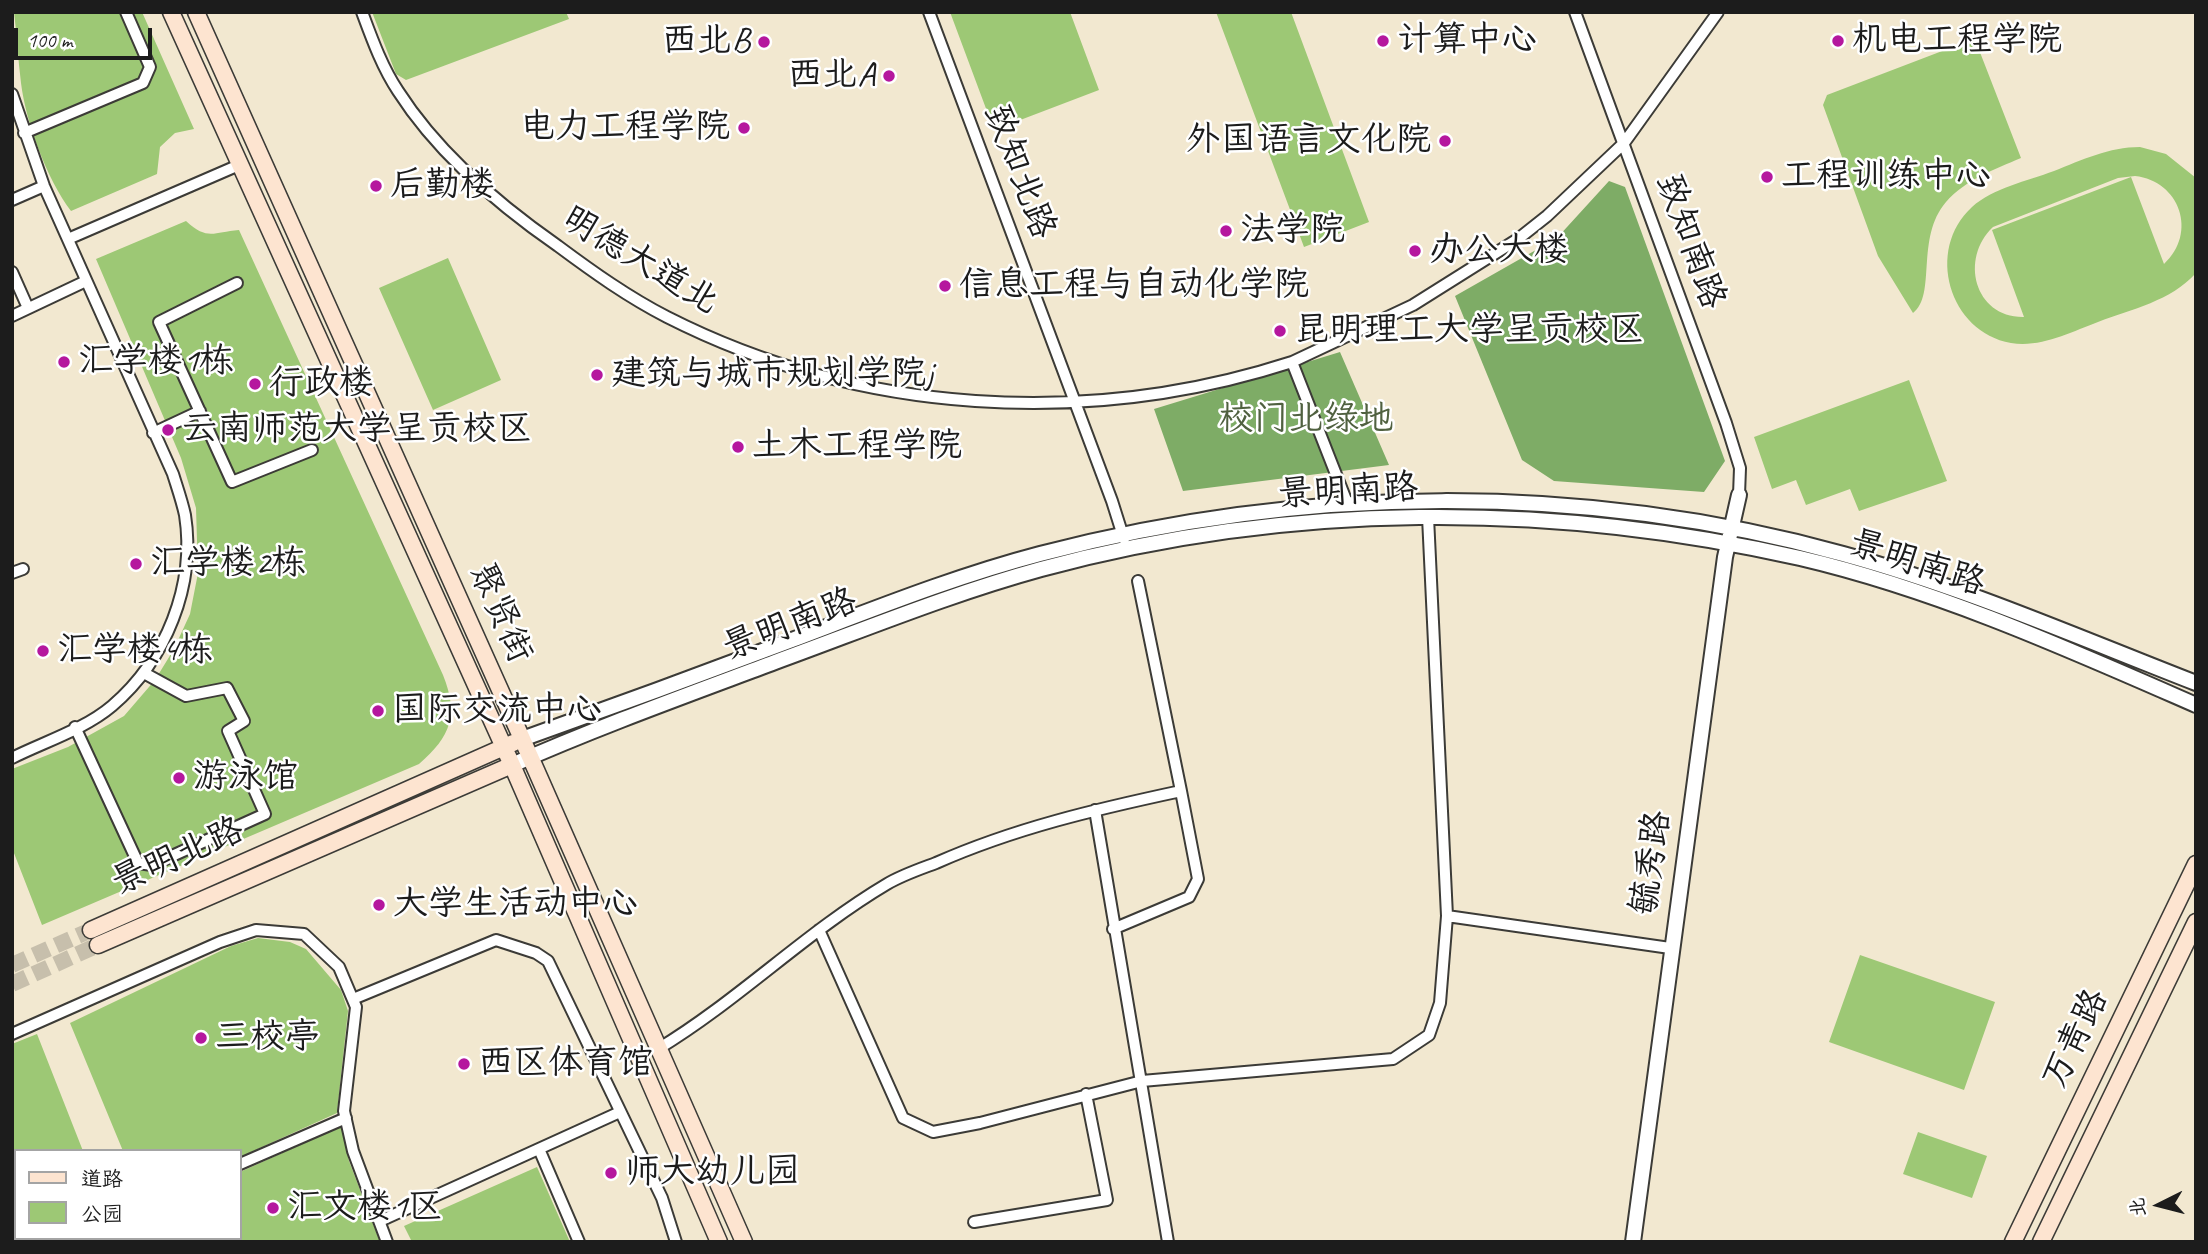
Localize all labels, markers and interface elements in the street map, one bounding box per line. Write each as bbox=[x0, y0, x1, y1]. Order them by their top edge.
scale bar bbox=[18, 14, 156, 58]
place label: 计算中心 bbox=[1397, 20, 1537, 62]
place label: 机电工程学院 bbox=[1852, 20, 2062, 62]
place label: 西北B bbox=[662, 21, 750, 63]
text: 100 m bbox=[27, 27, 72, 53]
marker: 计算中心 bbox=[1375, 33, 1391, 49]
marker: 机电工程学院 bbox=[1830, 33, 1846, 49]
marker: 西北B bbox=[756, 34, 772, 50]
place label: 西北A bbox=[787, 55, 875, 97]
marker: 西北A bbox=[881, 68, 897, 84]
street label: 致知北路 bbox=[974, 99, 1064, 245]
place label: 电力工程学院 bbox=[520, 107, 730, 149]
marker: 电力工程学院 bbox=[736, 120, 752, 136]
place label: 外国语言文化院 bbox=[1186, 120, 1431, 162]
marker: 外国语言文化院 bbox=[1437, 133, 1453, 149]
place label: 工程训练中心 bbox=[1781, 156, 1991, 198]
place label: 后勤楼 bbox=[390, 165, 495, 207]
street label: 致知南路 bbox=[1646, 169, 1734, 315]
marker: 工程训练中心 bbox=[1759, 169, 1775, 185]
marker: 后勤楼 bbox=[368, 178, 384, 194]
street label: 明德大道北 bbox=[554, 198, 726, 324]
place label: 法学院 bbox=[1240, 210, 1345, 252]
marker: 法学院 bbox=[1218, 223, 1234, 239]
place label: 办公大楼 bbox=[1429, 230, 1569, 272]
marker: 办公大楼 bbox=[1407, 243, 1423, 259]
place label: 信息工程与自动化学院 bbox=[959, 265, 1309, 307]
marker: 信息工程与自动化学院 bbox=[937, 278, 953, 294]
place label: 昆明理工大学呈贡校区 bbox=[1294, 310, 1644, 352]
marker: 昆明理工大学呈贡校区 bbox=[1272, 323, 1288, 339]
place label: 汇学楼1栋 bbox=[78, 341, 234, 383]
marker: 汇学楼1栋 bbox=[56, 354, 72, 370]
place label: 建筑与城市规划学院j bbox=[611, 354, 933, 396]
place label: 行政楼 bbox=[269, 363, 374, 405]
marker: 建筑与城市规划学院j bbox=[589, 367, 605, 383]
marker: 行政楼 bbox=[247, 376, 263, 392]
park label: 校门北绿地 bbox=[1219, 399, 1393, 441]
place label: 云南师范大学呈贡校区 bbox=[182, 409, 532, 451]
marker: 云南师范大学呈贡校区 bbox=[160, 422, 176, 438]
place label: 土木工程学院 bbox=[752, 426, 962, 468]
marker: 土木工程学院 bbox=[730, 439, 746, 455]
street label: 景明南路 bbox=[1277, 467, 1419, 517]
street label: 景明南路 bbox=[1844, 522, 1990, 606]
place label: 汇学楼2栋 bbox=[150, 543, 306, 585]
marker: 汇学楼2栋 bbox=[128, 556, 144, 572]
street label: 聚贤街 bbox=[459, 556, 541, 670]
street label: 景明南路 bbox=[717, 580, 863, 670]
place label: 汇学楼4栋 bbox=[57, 630, 213, 672]
marker: 汇学楼4栋 bbox=[35, 643, 51, 659]
place label: 国际交流中心 bbox=[392, 690, 602, 732]
marker: 国际交流中心 bbox=[370, 703, 386, 719]
place label: 游泳馆 bbox=[193, 757, 298, 799]
marker: 游泳馆 bbox=[171, 770, 187, 786]
street label: 毓秀路 bbox=[1624, 808, 1680, 918]
street label: 景明北路 bbox=[106, 809, 250, 905]
place label: 大学生活动中心 bbox=[393, 884, 638, 926]
marker: 大学生活动中心 bbox=[371, 897, 387, 913]
street label: 万青路 bbox=[2034, 983, 2118, 1095]
place label: 三校亭 bbox=[215, 1017, 320, 1059]
marker: 三校亭 bbox=[193, 1030, 209, 1046]
place label: 西区体育馆 bbox=[478, 1043, 653, 1085]
marker: 西区体育馆 bbox=[456, 1056, 472, 1072]
legend bbox=[14, 1149, 242, 1240]
place label: 师大幼儿园 bbox=[625, 1152, 800, 1194]
marker: 师大幼儿园 bbox=[603, 1165, 619, 1181]
text: 道路 bbox=[81, 1166, 123, 1192]
north arrow bbox=[2124, 1170, 2194, 1240]
place label: 汇文楼1区 bbox=[287, 1187, 443, 1229]
text: 北 bbox=[2125, 1196, 2151, 1218]
marker: 汇文楼1区 bbox=[265, 1200, 281, 1216]
text: 公园 bbox=[81, 1201, 123, 1227]

